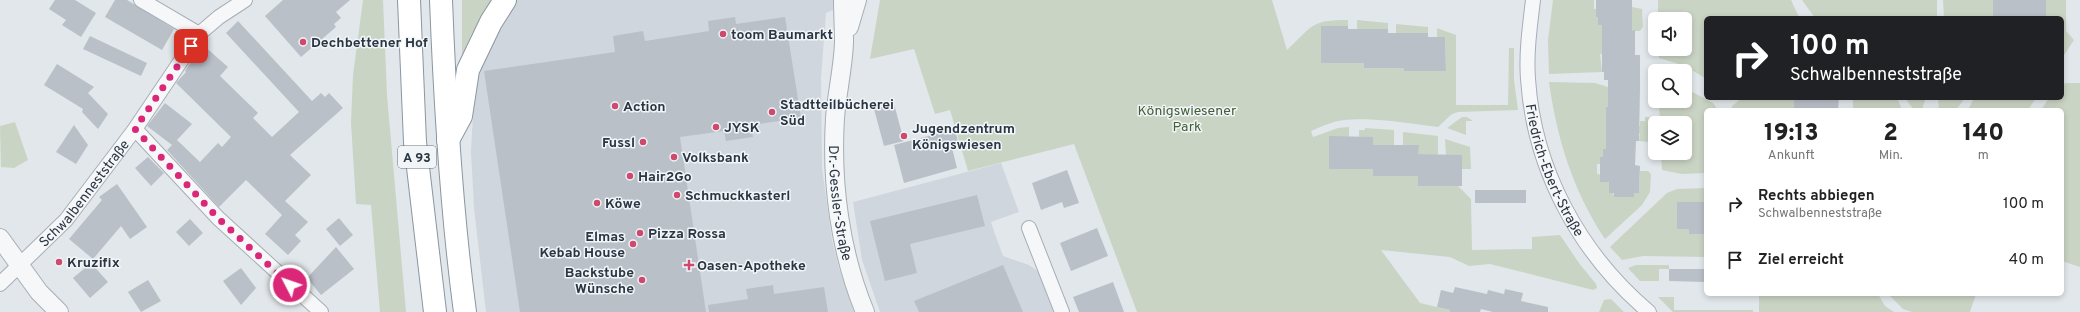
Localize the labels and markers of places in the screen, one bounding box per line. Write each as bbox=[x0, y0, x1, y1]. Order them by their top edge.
place label: toom Baumarkt bbox=[731, 27, 833, 44]
pin bbox=[174, 29, 208, 63]
marker: toom Baumarkt bbox=[718, 29, 728, 39]
place label: Dechbettener Hof bbox=[311, 35, 428, 52]
marker: Dechbettener Hof bbox=[298, 37, 308, 47]
place label: Stadtteilbücherei Süd bbox=[780, 97, 894, 130]
place label: Action bbox=[623, 99, 666, 116]
marker: Action bbox=[610, 101, 620, 111]
marker: Stadtteilbücherei Süd bbox=[767, 107, 777, 117]
place label: JYSK bbox=[724, 120, 760, 137]
place label: Jugendzentrum Königswiesen bbox=[912, 121, 1015, 154]
marker: JYSK bbox=[711, 122, 721, 132]
marker: Jugendzentrum Königswiesen bbox=[899, 131, 909, 141]
place label: Fussl bbox=[602, 135, 635, 152]
marker: Fussl bbox=[638, 137, 648, 147]
place label: Volksbank bbox=[682, 150, 749, 167]
marker: Volksbank bbox=[669, 152, 679, 162]
place label: Hair2Go bbox=[638, 169, 692, 186]
marker: Hair2Go bbox=[625, 171, 635, 181]
place label: Schmuckkasterl bbox=[685, 188, 790, 205]
marker: Schmuckkasterl bbox=[672, 190, 682, 200]
place label: Köwe bbox=[605, 196, 641, 213]
marker: Köwe bbox=[592, 198, 602, 208]
place label: Pizza Rossa bbox=[648, 226, 726, 243]
marker: Pizza Rossa bbox=[635, 228, 645, 238]
place label: Elmas Kebab House bbox=[539, 229, 625, 262]
marker: Elmas Kebab House bbox=[628, 239, 638, 249]
place label: Kruzifix bbox=[67, 255, 120, 272]
marker: Kruzifix bbox=[54, 257, 64, 267]
place label: Oasen-Apotheke bbox=[697, 258, 806, 275]
marker: Oasen-Apotheke bbox=[684, 260, 694, 270]
place label: Backstube Wünsche bbox=[565, 265, 634, 298]
marker: Backstube Wünsche bbox=[637, 275, 647, 285]

